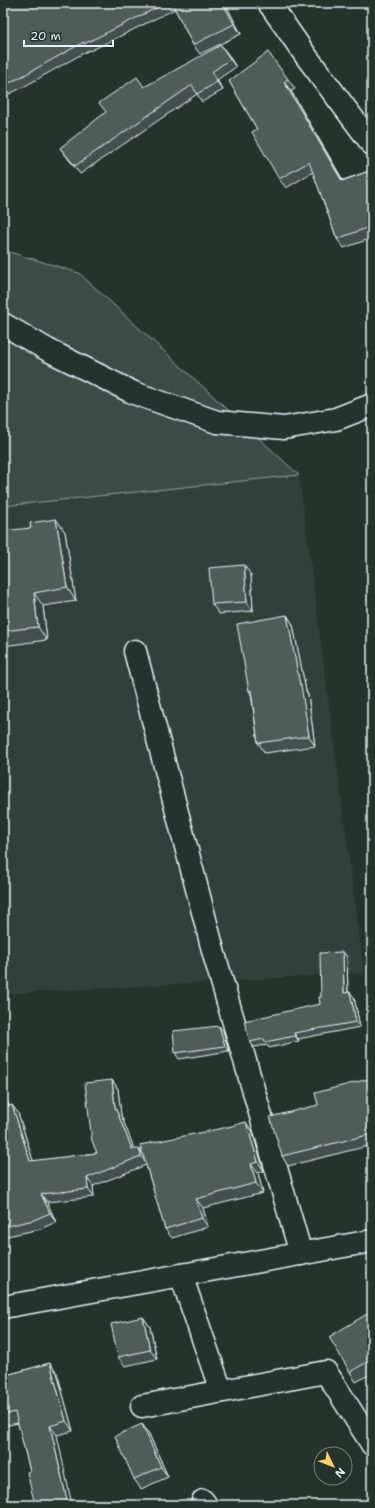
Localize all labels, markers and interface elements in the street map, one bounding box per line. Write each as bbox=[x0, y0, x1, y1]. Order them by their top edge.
scale bar bbox=[24, 22, 113, 48]
text: 20 m bbox=[30, 28, 61, 44]
north arrow bbox=[313, 1446, 353, 1486]
text: N bbox=[331, 1464, 348, 1481]

